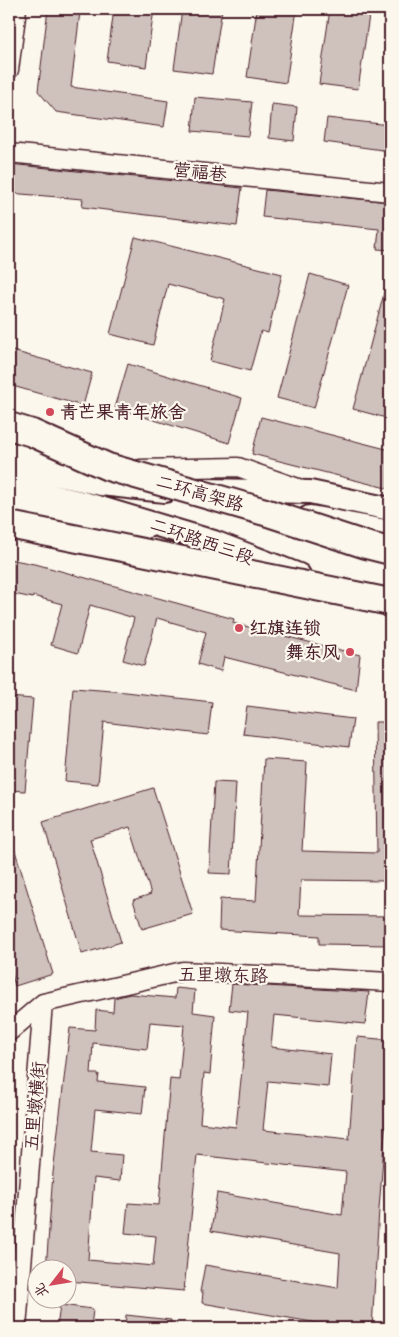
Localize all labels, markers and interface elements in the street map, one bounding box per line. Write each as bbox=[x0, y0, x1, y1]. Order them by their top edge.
street label: 营福巷 bbox=[172, 157, 228, 187]
place label: 青芒果青年旅舍 bbox=[60, 400, 186, 424]
marker: 青芒果青年旅舍 bbox=[44, 406, 56, 418]
street label: 二环高架路 bbox=[153, 469, 247, 517]
street label: 二环路西三段 bbox=[147, 512, 257, 570]
place label: 红旗连锁 bbox=[249, 616, 321, 640]
marker: 红旗连锁 bbox=[233, 622, 245, 634]
place label: 舞东风 bbox=[286, 640, 340, 664]
marker: 舞东风 bbox=[344, 646, 356, 658]
street label: 五里墩东路 bbox=[178, 962, 268, 988]
street label: 五里墩横街 bbox=[19, 1060, 51, 1152]
north arrow bbox=[28, 1260, 78, 1310]
text: 北 bbox=[30, 1280, 52, 1301]

